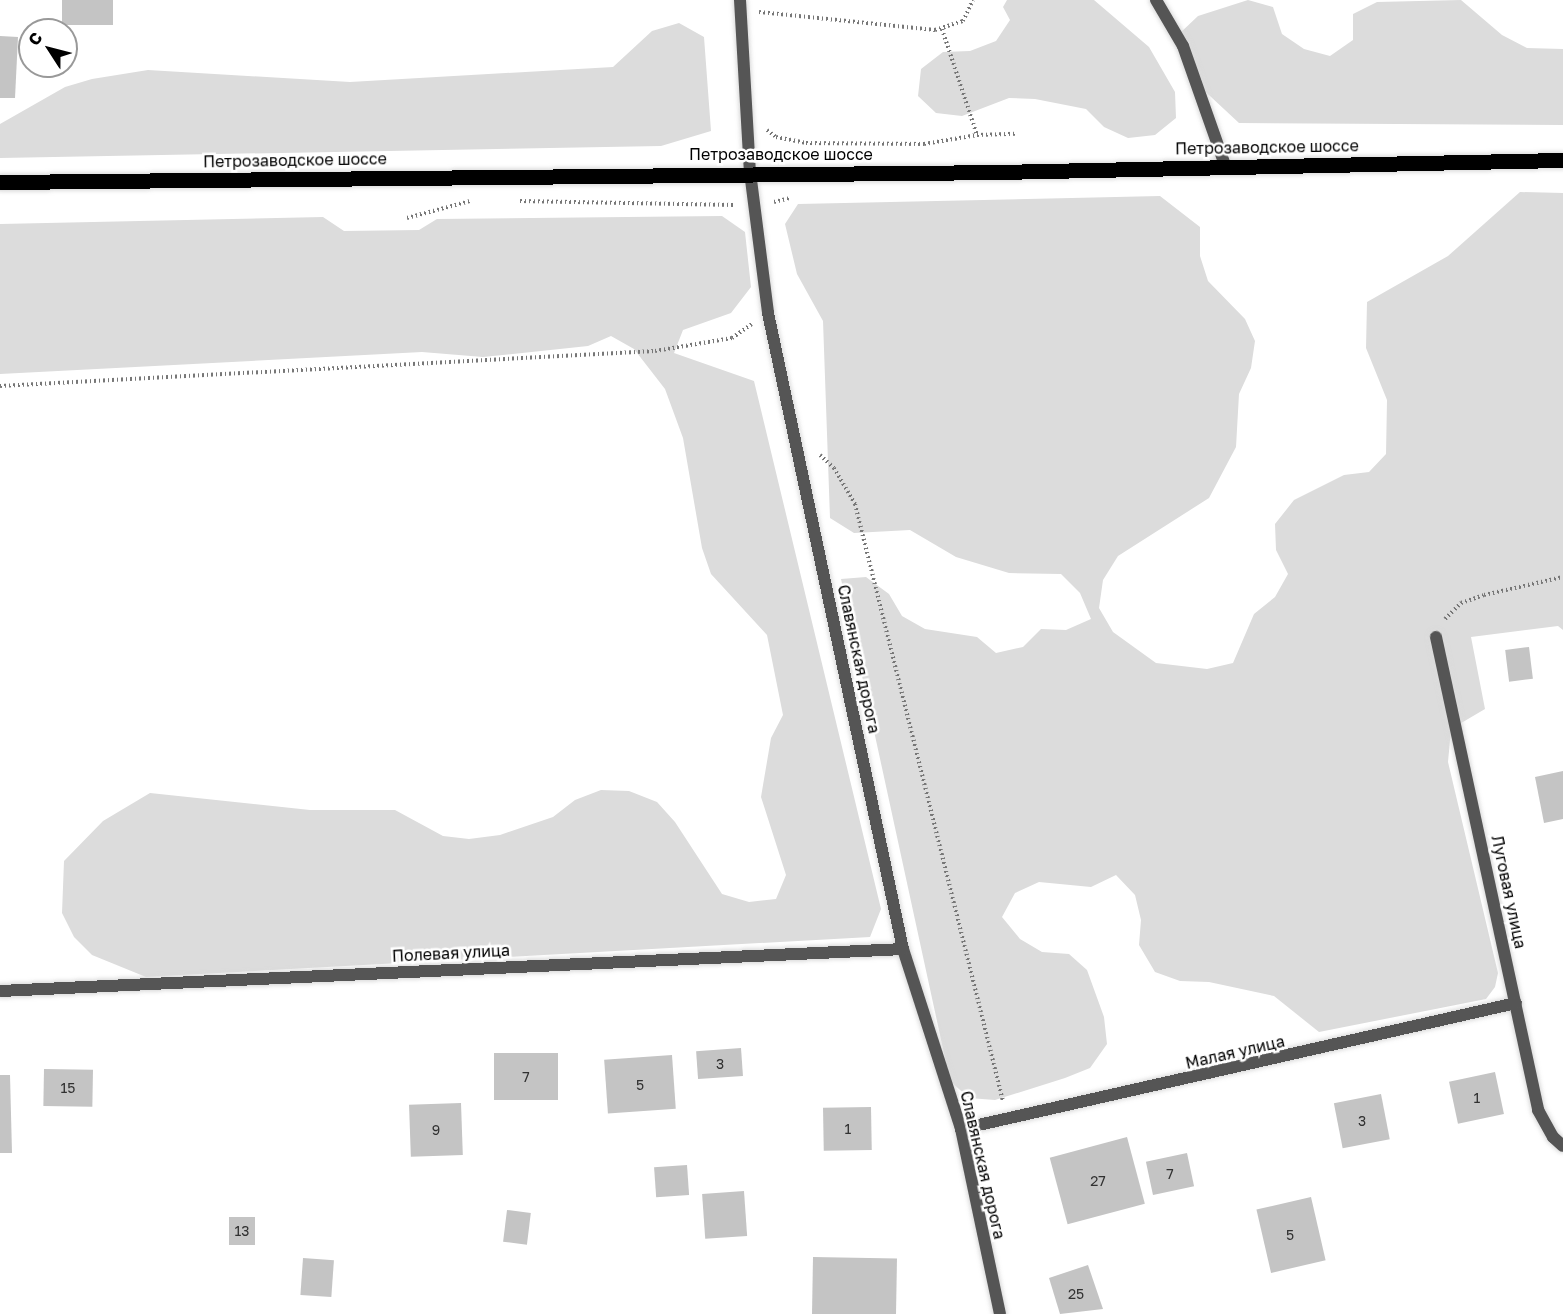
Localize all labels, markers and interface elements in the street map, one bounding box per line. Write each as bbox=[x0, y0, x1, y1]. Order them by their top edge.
north arrow bbox=[18, 18, 78, 78]
text: С bbox=[24, 28, 46, 49]
street label: Петрозаводское шоссе bbox=[1175, 136, 1359, 158]
street label: Петрозаводское шоссе bbox=[689, 144, 873, 164]
street label: Петрозаводское шоссе bbox=[203, 149, 387, 171]
street label: Славянская дорога bbox=[834, 583, 884, 735]
street label: Луговая улица bbox=[1488, 834, 1530, 950]
street label: Полевая улица bbox=[391, 940, 511, 966]
street label: Малая улица bbox=[1184, 1031, 1286, 1073]
house number: 3 bbox=[716, 1056, 724, 1072]
house number: 7 bbox=[522, 1069, 530, 1085]
house number: 5 bbox=[636, 1077, 644, 1093]
house number: 15 bbox=[61, 1080, 75, 1096]
street label: Славянская дорога bbox=[957, 1089, 1009, 1241]
house number: 1 bbox=[1474, 1090, 1480, 1106]
house number: 3 bbox=[1358, 1113, 1366, 1129]
house number: 1 bbox=[845, 1121, 851, 1137]
house number: 9 bbox=[432, 1122, 440, 1138]
house number: 7 bbox=[1166, 1166, 1174, 1182]
house number: 27 bbox=[1090, 1173, 1106, 1189]
house number: 13 bbox=[235, 1223, 249, 1239]
house number: 5 bbox=[1286, 1227, 1294, 1243]
house number: 25 bbox=[1068, 1286, 1084, 1302]

